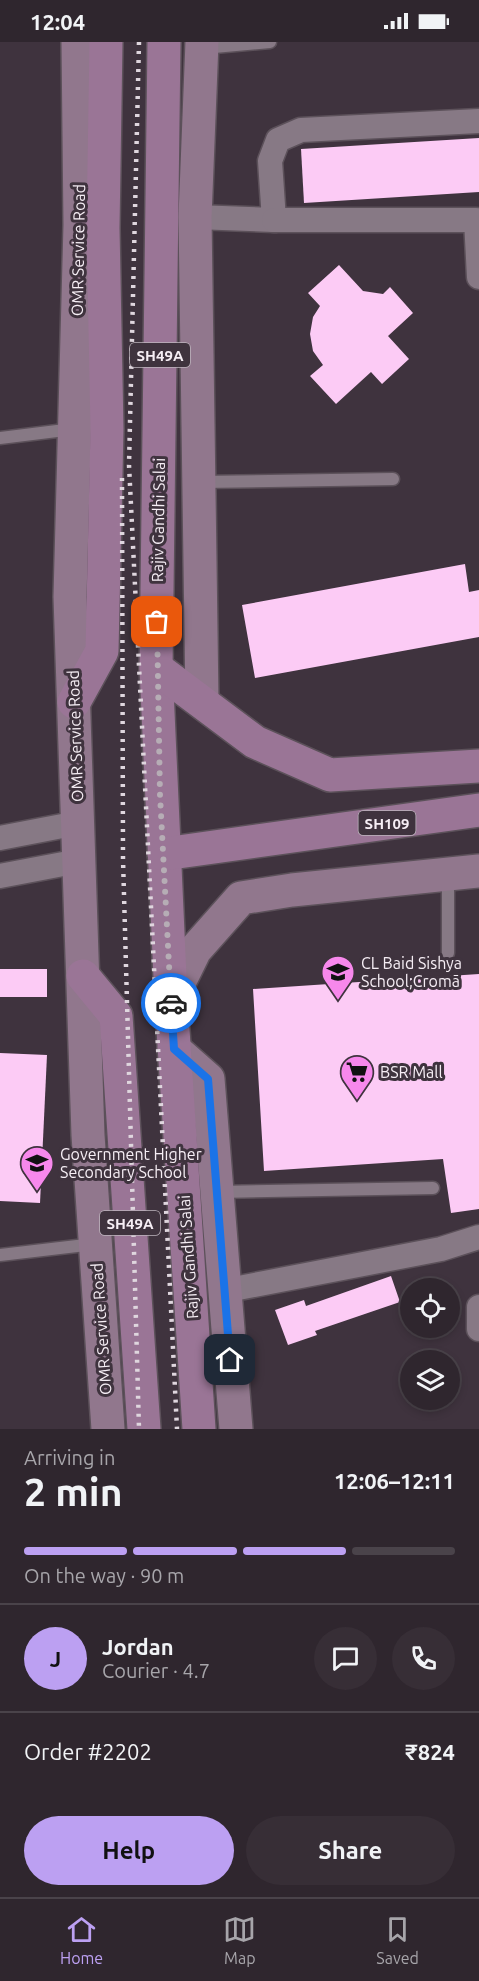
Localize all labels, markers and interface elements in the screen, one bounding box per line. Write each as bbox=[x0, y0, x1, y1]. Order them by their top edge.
text: 12:04 bbox=[30, 9, 85, 34]
street label: OMR Service Road bbox=[68, 184, 88, 316]
road number: SH49A bbox=[130, 343, 190, 367]
street label: Rajiv Gandhi Salai bbox=[148, 458, 168, 582]
pin bbox=[131, 596, 182, 647]
icon: bag bbox=[140, 605, 173, 638]
street label: OMR Service Road bbox=[64, 670, 86, 802]
road number: SH109 bbox=[358, 811, 416, 835]
school or university icon: CL Baid Sishya School;Cromā bbox=[320, 954, 356, 1001]
place label: CL Baid Sishya School;Cromā bbox=[361, 954, 462, 990]
courier bbox=[141, 973, 201, 1033]
icon: car bbox=[155, 987, 188, 1020]
supermarket icon: BSR Mall bbox=[339, 1054, 375, 1101]
place label: BSR Mall bbox=[380, 1063, 443, 1081]
school or university icon: Government Higher Secondary School bbox=[19, 1145, 55, 1192]
place label: Government Higher Secondary School bbox=[60, 1145, 202, 1181]
street label: Rajiv Gandhi Salai bbox=[175, 1194, 201, 1320]
road number: SH49A bbox=[100, 1211, 160, 1235]
street label: OMR Service Road bbox=[87, 1262, 115, 1396]
map controls bbox=[400, 1278, 460, 1410]
button: locate bbox=[400, 1278, 460, 1338]
pin bbox=[204, 1334, 255, 1385]
icon: home bbox=[213, 1343, 246, 1376]
button: layers bbox=[400, 1350, 460, 1410]
text: Arriving in bbox=[24, 1446, 115, 1469]
text: 12:06–12:11 bbox=[334, 1468, 455, 1493]
text: 2 min bbox=[24, 1470, 123, 1513]
text: On the way · 90 m bbox=[24, 1564, 184, 1587]
button: chat bbox=[314, 1627, 377, 1690]
button: phone bbox=[392, 1627, 455, 1690]
text: Jordan bbox=[102, 1634, 174, 1659]
text: J bbox=[50, 1646, 61, 1671]
text: Courier · 4.7 bbox=[102, 1659, 210, 1682]
text: Order #2202 bbox=[24, 1739, 152, 1764]
text: ₹824 bbox=[405, 1739, 455, 1764]
button: Help bbox=[24, 1816, 234, 1885]
button: Share bbox=[246, 1816, 455, 1885]
tab: Home bbox=[60, 1913, 103, 1967]
tab: Map bbox=[223, 1913, 256, 1967]
tab: Saved bbox=[376, 1913, 419, 1967]

